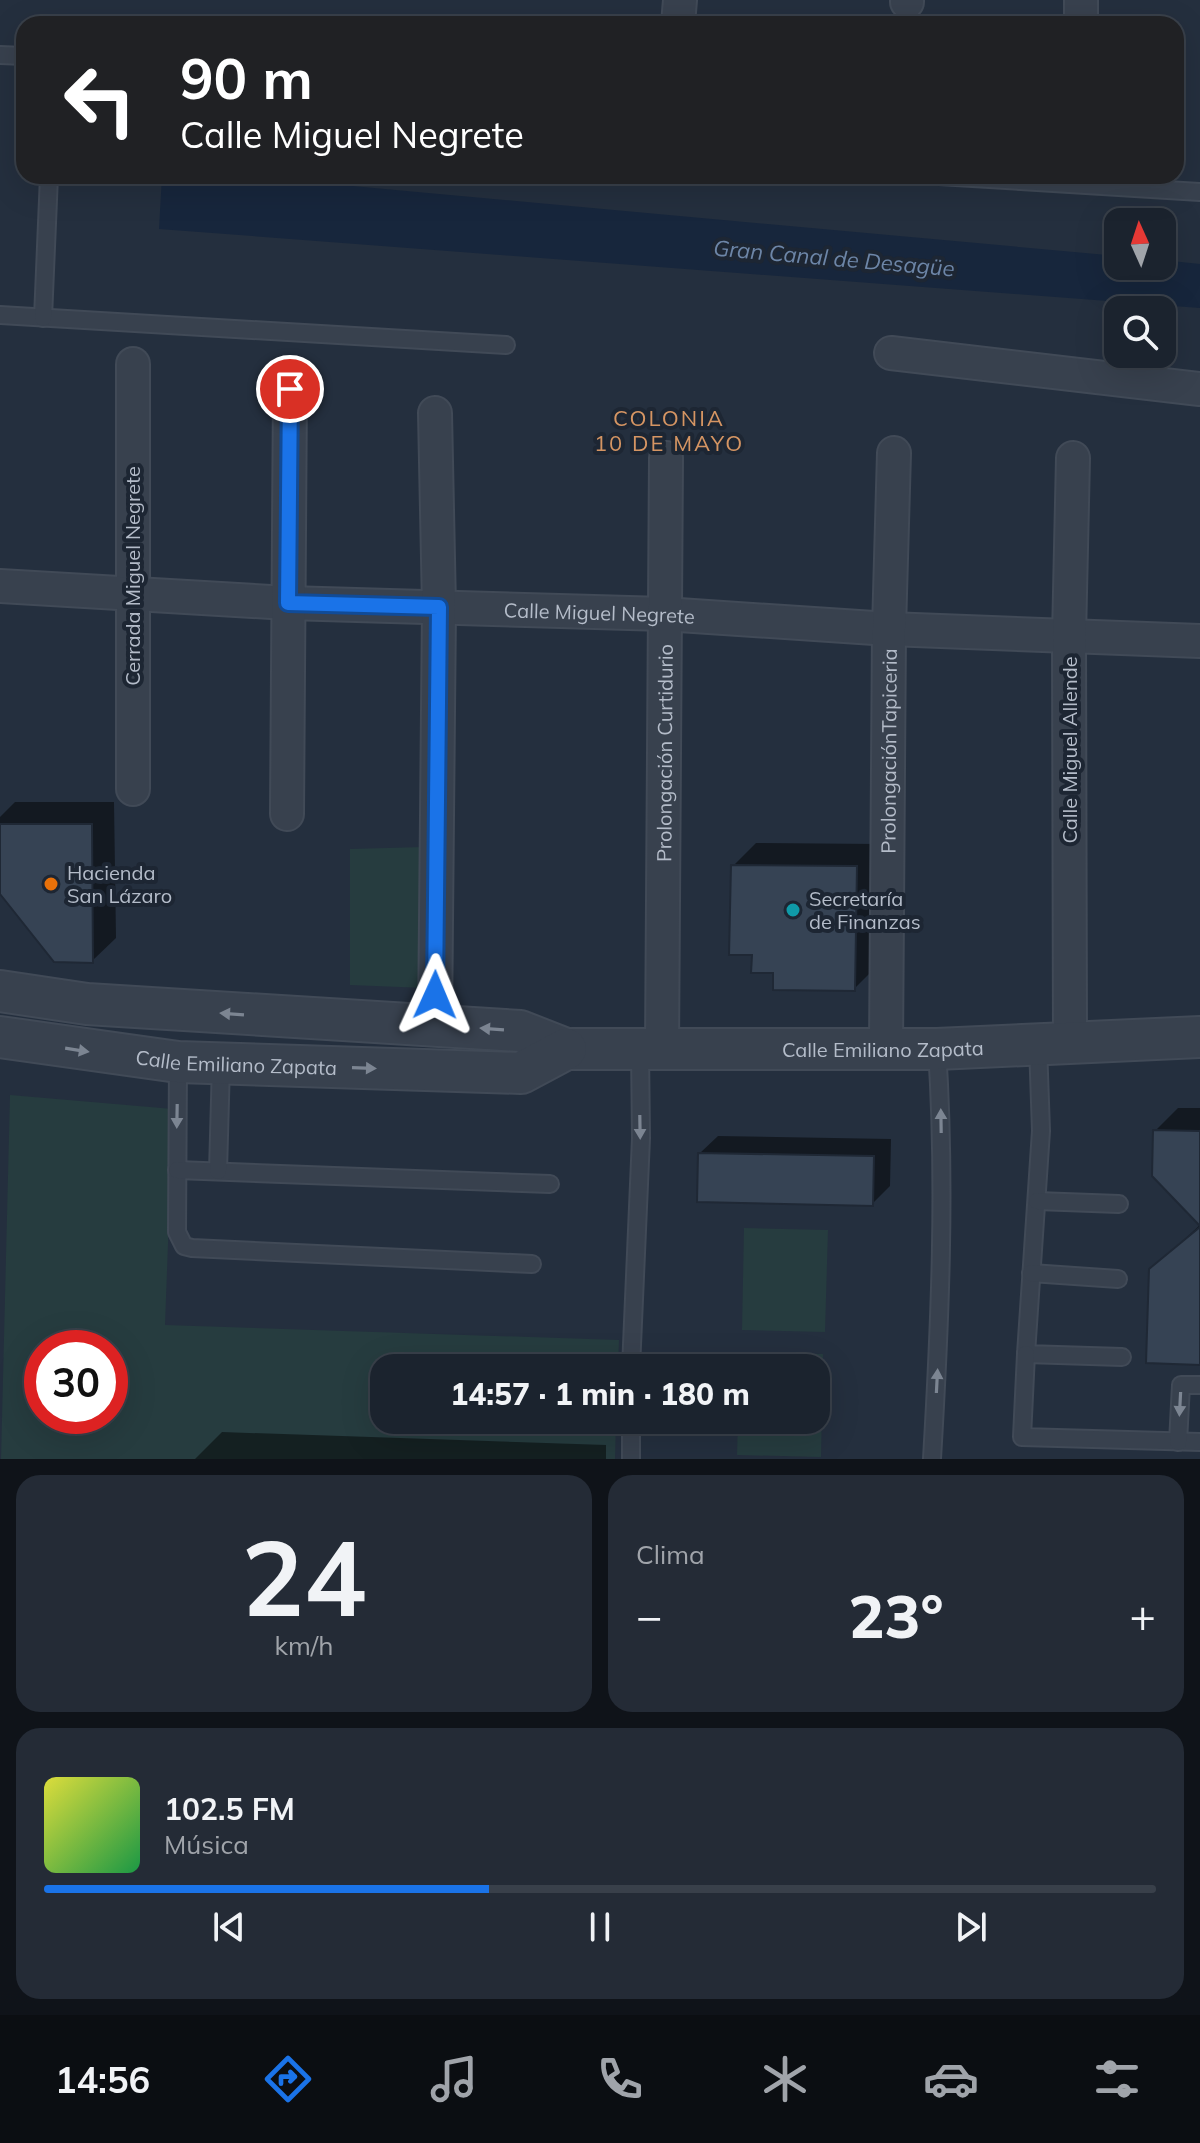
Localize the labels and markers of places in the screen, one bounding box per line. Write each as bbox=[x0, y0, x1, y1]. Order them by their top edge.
pin bbox=[256, 355, 324, 423]
place label: Hacienda San Lázaro bbox=[67, 860, 172, 908]
marker: Hacienda San Lázaro bbox=[42, 875, 60, 893]
place label: Secretaría de Finanzas bbox=[809, 886, 921, 934]
marker: Secretaría de Finanzas bbox=[784, 901, 802, 919]

